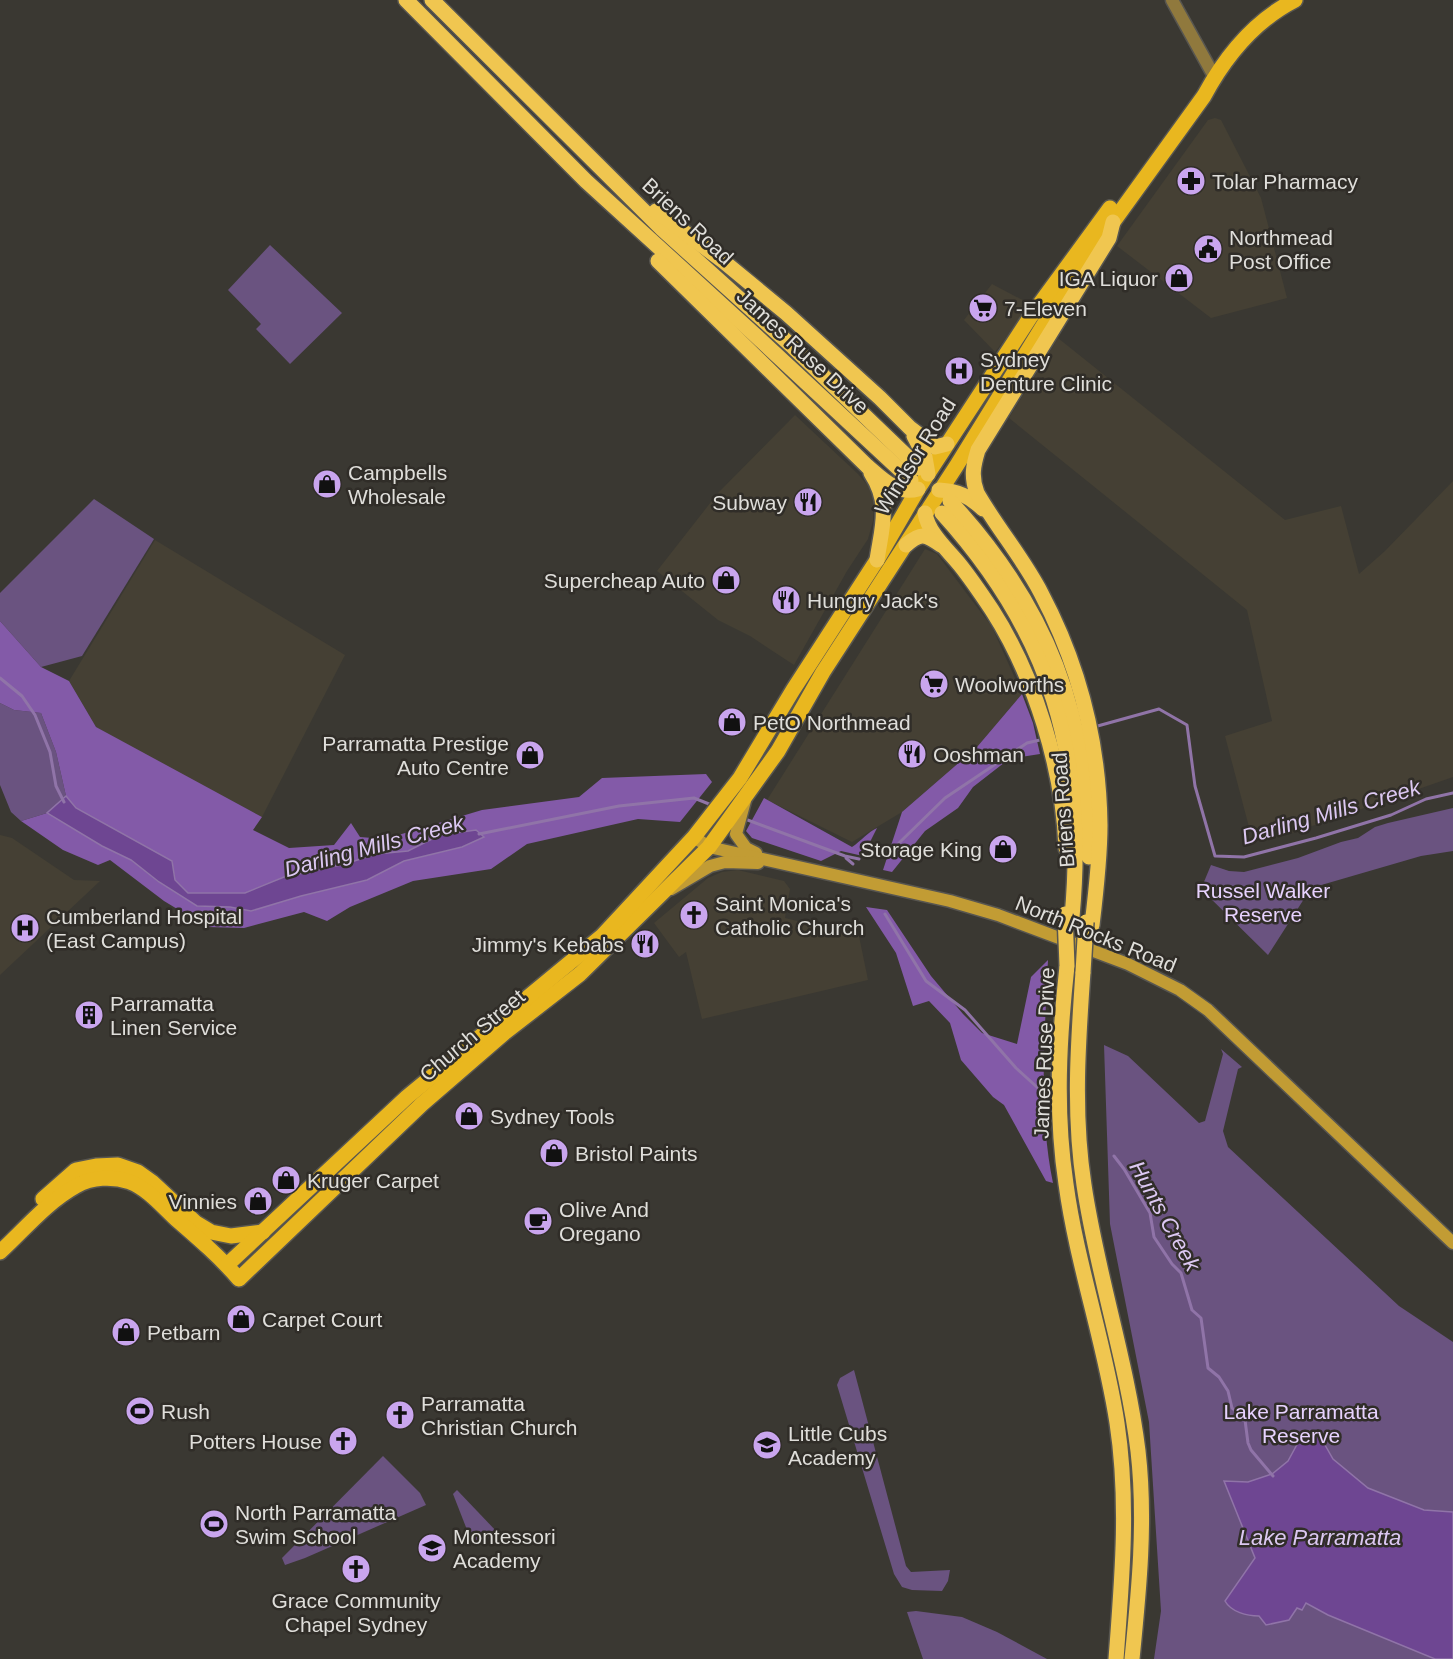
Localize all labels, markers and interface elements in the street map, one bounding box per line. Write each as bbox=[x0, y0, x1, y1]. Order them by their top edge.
pharmacy icon: Tolar Pharmacy bbox=[1175, 165, 1207, 197]
place label: Tolar Pharmacy bbox=[1212, 170, 1358, 193]
street label: Briens Road bbox=[638, 173, 738, 269]
place label: Northmead Post Office bbox=[1229, 226, 1333, 273]
public building icon: Northmead Post Office bbox=[1192, 233, 1224, 265]
shop icon: IGA Liquor bbox=[1163, 262, 1195, 294]
place label: IGA Liquor bbox=[1059, 267, 1158, 290]
street label: James Ruse Drive bbox=[732, 284, 874, 418]
supermarket icon: 7-Eleven bbox=[967, 292, 999, 324]
place label: 7-Eleven bbox=[1004, 297, 1087, 320]
place label: Sydney Denture Clinic bbox=[980, 348, 1112, 395]
hospital icon: Sydney Denture Clinic bbox=[943, 355, 975, 387]
street label: Windsor Road bbox=[870, 393, 960, 519]
place label: Campbells Wholesale bbox=[348, 461, 447, 508]
shop icon: Campbells Wholesale bbox=[311, 468, 343, 500]
restaurant icon: Subway bbox=[792, 486, 824, 518]
place label: Subway bbox=[712, 491, 787, 514]
shop icon: Supercheap Auto bbox=[710, 564, 742, 596]
place label: Supercheap Auto bbox=[544, 569, 705, 592]
restaurant icon: Hungry Jack's bbox=[770, 584, 802, 616]
place label: Hungry Jack's bbox=[807, 589, 938, 612]
supermarket icon: Woolworths bbox=[918, 668, 950, 700]
place label: Woolworths bbox=[955, 673, 1064, 696]
shop icon: PetO Northmead bbox=[716, 706, 748, 738]
place label: PetO Northmead bbox=[753, 711, 911, 734]
place label: Parramatta Prestige Auto Centre bbox=[322, 732, 509, 779]
restaurant icon: Ooshman bbox=[896, 738, 928, 770]
shop icon: Parramatta Prestige Auto Centre bbox=[514, 739, 546, 771]
place label: Ooshman bbox=[933, 743, 1024, 766]
street label: Briens Road bbox=[1047, 752, 1079, 868]
water label: Darling Mills Creek bbox=[1239, 774, 1424, 849]
water label: Darling Mills Creek bbox=[282, 810, 467, 882]
shop icon: Storage King bbox=[987, 833, 1019, 865]
place label: Storage King bbox=[861, 838, 982, 861]
park label: Russel Walker Reserve bbox=[1196, 879, 1330, 926]
street label: North Rocks Road bbox=[1012, 891, 1180, 977]
place label: Saint Monica's Catholic Church bbox=[715, 892, 864, 939]
church icon: Saint Monica's Catholic Church bbox=[678, 899, 710, 931]
place label: Cumberland Hospital (East Campus) bbox=[46, 905, 242, 952]
hospital icon: Cumberland Hospital (East Campus) bbox=[9, 912, 41, 944]
restaurant icon: Jimmy's Kebabs bbox=[629, 928, 661, 960]
place label: Jimmy's Kebabs bbox=[472, 933, 624, 956]
street label: James Ruse Drive bbox=[1030, 967, 1058, 1139]
street label: Church Street bbox=[415, 984, 529, 1085]
place label: Parramatta Linen Service bbox=[110, 992, 237, 1039]
building icon: Parramatta Linen Service bbox=[73, 999, 105, 1031]
shop icon: Sydney Tools bbox=[453, 1100, 485, 1132]
place label: Sydney Tools bbox=[490, 1105, 615, 1128]
shop icon: Bristol Paints bbox=[538, 1137, 570, 1169]
place label: Bristol Paints bbox=[575, 1142, 698, 1165]
water label: Hunts Creek bbox=[1124, 1156, 1206, 1276]
shop icon: Kruger Carpet bbox=[270, 1164, 302, 1196]
place label: Kruger Carpet bbox=[307, 1169, 439, 1192]
shop icon: Vinnies bbox=[242, 1185, 274, 1217]
place label: Vinnies bbox=[169, 1190, 237, 1213]
place label: Olive And Oregano bbox=[559, 1198, 649, 1245]
cafe icon: Olive And Oregano bbox=[522, 1205, 554, 1237]
shop icon: Carpet Court bbox=[225, 1303, 257, 1335]
place label: Carpet Court bbox=[262, 1308, 382, 1331]
shop icon: Petbarn bbox=[110, 1316, 142, 1348]
place label: Petbarn bbox=[147, 1321, 221, 1344]
place label: Parramatta Christian Church bbox=[421, 1392, 577, 1439]
sports icon: Rush bbox=[124, 1395, 156, 1427]
church icon: Parramatta Christian Church bbox=[384, 1399, 416, 1431]
place label: Rush bbox=[161, 1400, 210, 1423]
park label: Lake Parramatta Reserve bbox=[1223, 1400, 1379, 1447]
place label: Little Cubs Academy bbox=[788, 1422, 887, 1469]
church icon: Potters House bbox=[327, 1425, 359, 1457]
school or university icon: Little Cubs Academy bbox=[751, 1429, 783, 1461]
place label: Potters House bbox=[189, 1430, 322, 1453]
place label: North Parramatta Swim School bbox=[235, 1501, 396, 1548]
sports icon: North Parramatta Swim School bbox=[198, 1508, 230, 1540]
place label: Montessori Academy bbox=[453, 1525, 556, 1572]
water label: Lake Parramatta bbox=[1239, 1525, 1401, 1550]
school or university icon: Montessori Academy bbox=[416, 1532, 448, 1564]
church icon: Grace Community Chapel Sydney bbox=[340, 1553, 372, 1585]
place label: Grace Community Chapel Sydney bbox=[271, 1589, 441, 1636]

